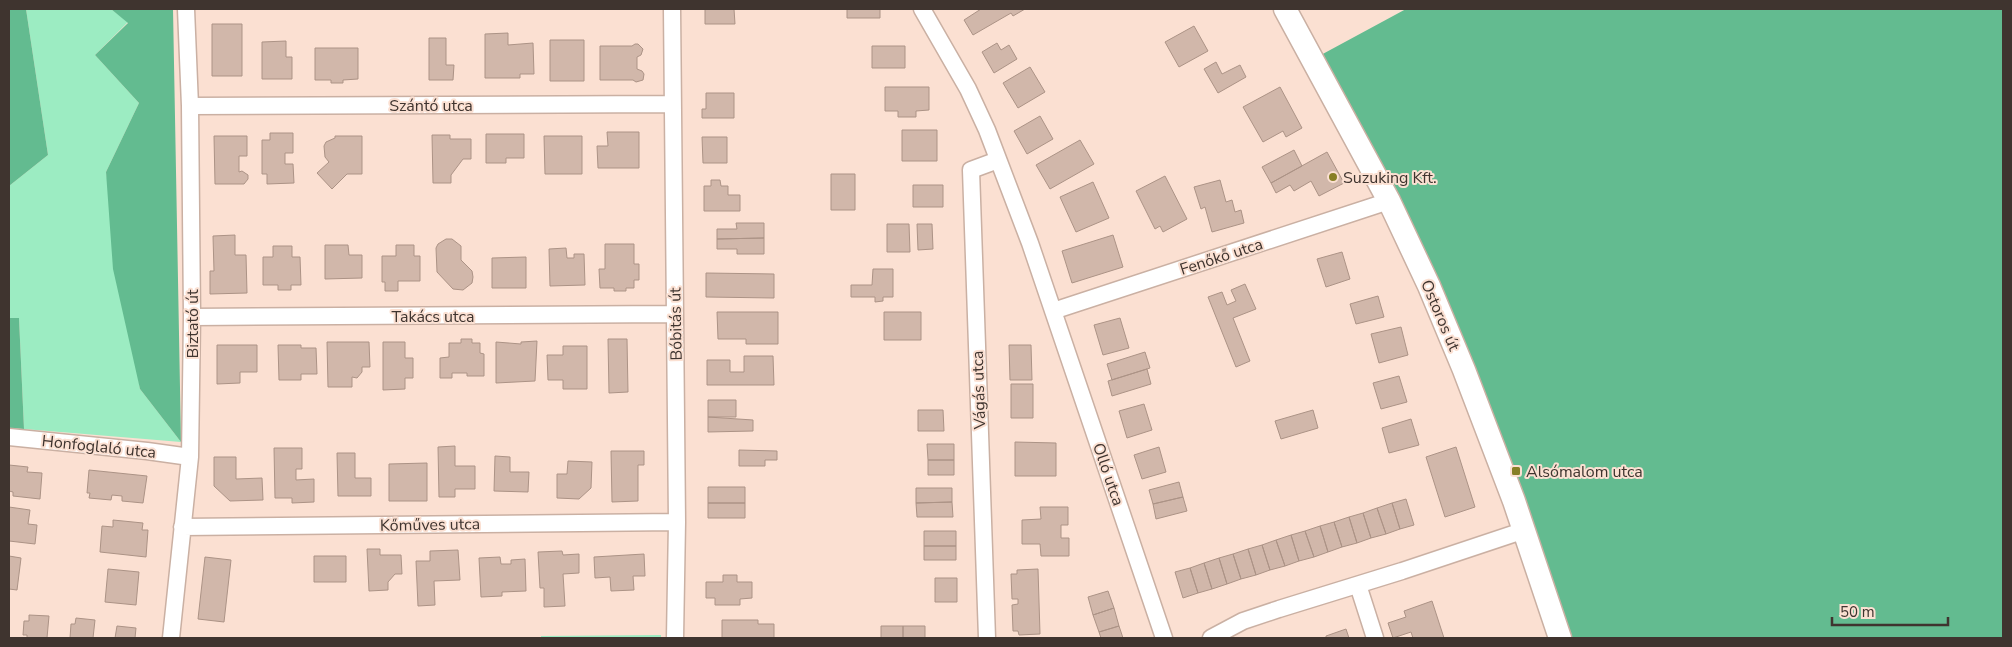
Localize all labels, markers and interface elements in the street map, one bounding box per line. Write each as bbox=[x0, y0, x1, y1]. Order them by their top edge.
street label: Szántó utca bbox=[389, 95, 473, 117]
place label: Suzuking Kft. bbox=[1343, 167, 1437, 189]
marker: Suzuking Kft. bbox=[1327, 171, 1339, 183]
street label: Fenőkő utca bbox=[1177, 233, 1266, 281]
street label: Ostoros út bbox=[1415, 276, 1465, 355]
street label: Bóbitás út bbox=[664, 287, 688, 361]
street label: Biztató út bbox=[182, 289, 204, 359]
street label: Takács utca bbox=[392, 306, 474, 328]
street label: Vágás utca bbox=[967, 350, 991, 431]
street label: Honfoglaló utca bbox=[41, 430, 157, 464]
street label: Olló utca bbox=[1087, 440, 1129, 509]
place label: Alsómalom utca bbox=[1526, 461, 1643, 483]
marker: Alsómalom utca bbox=[1510, 465, 1522, 477]
street label: Kőműves utca bbox=[380, 513, 480, 537]
scale bar bbox=[1832, 594, 1948, 626]
text: 50 m bbox=[1840, 602, 1875, 622]

